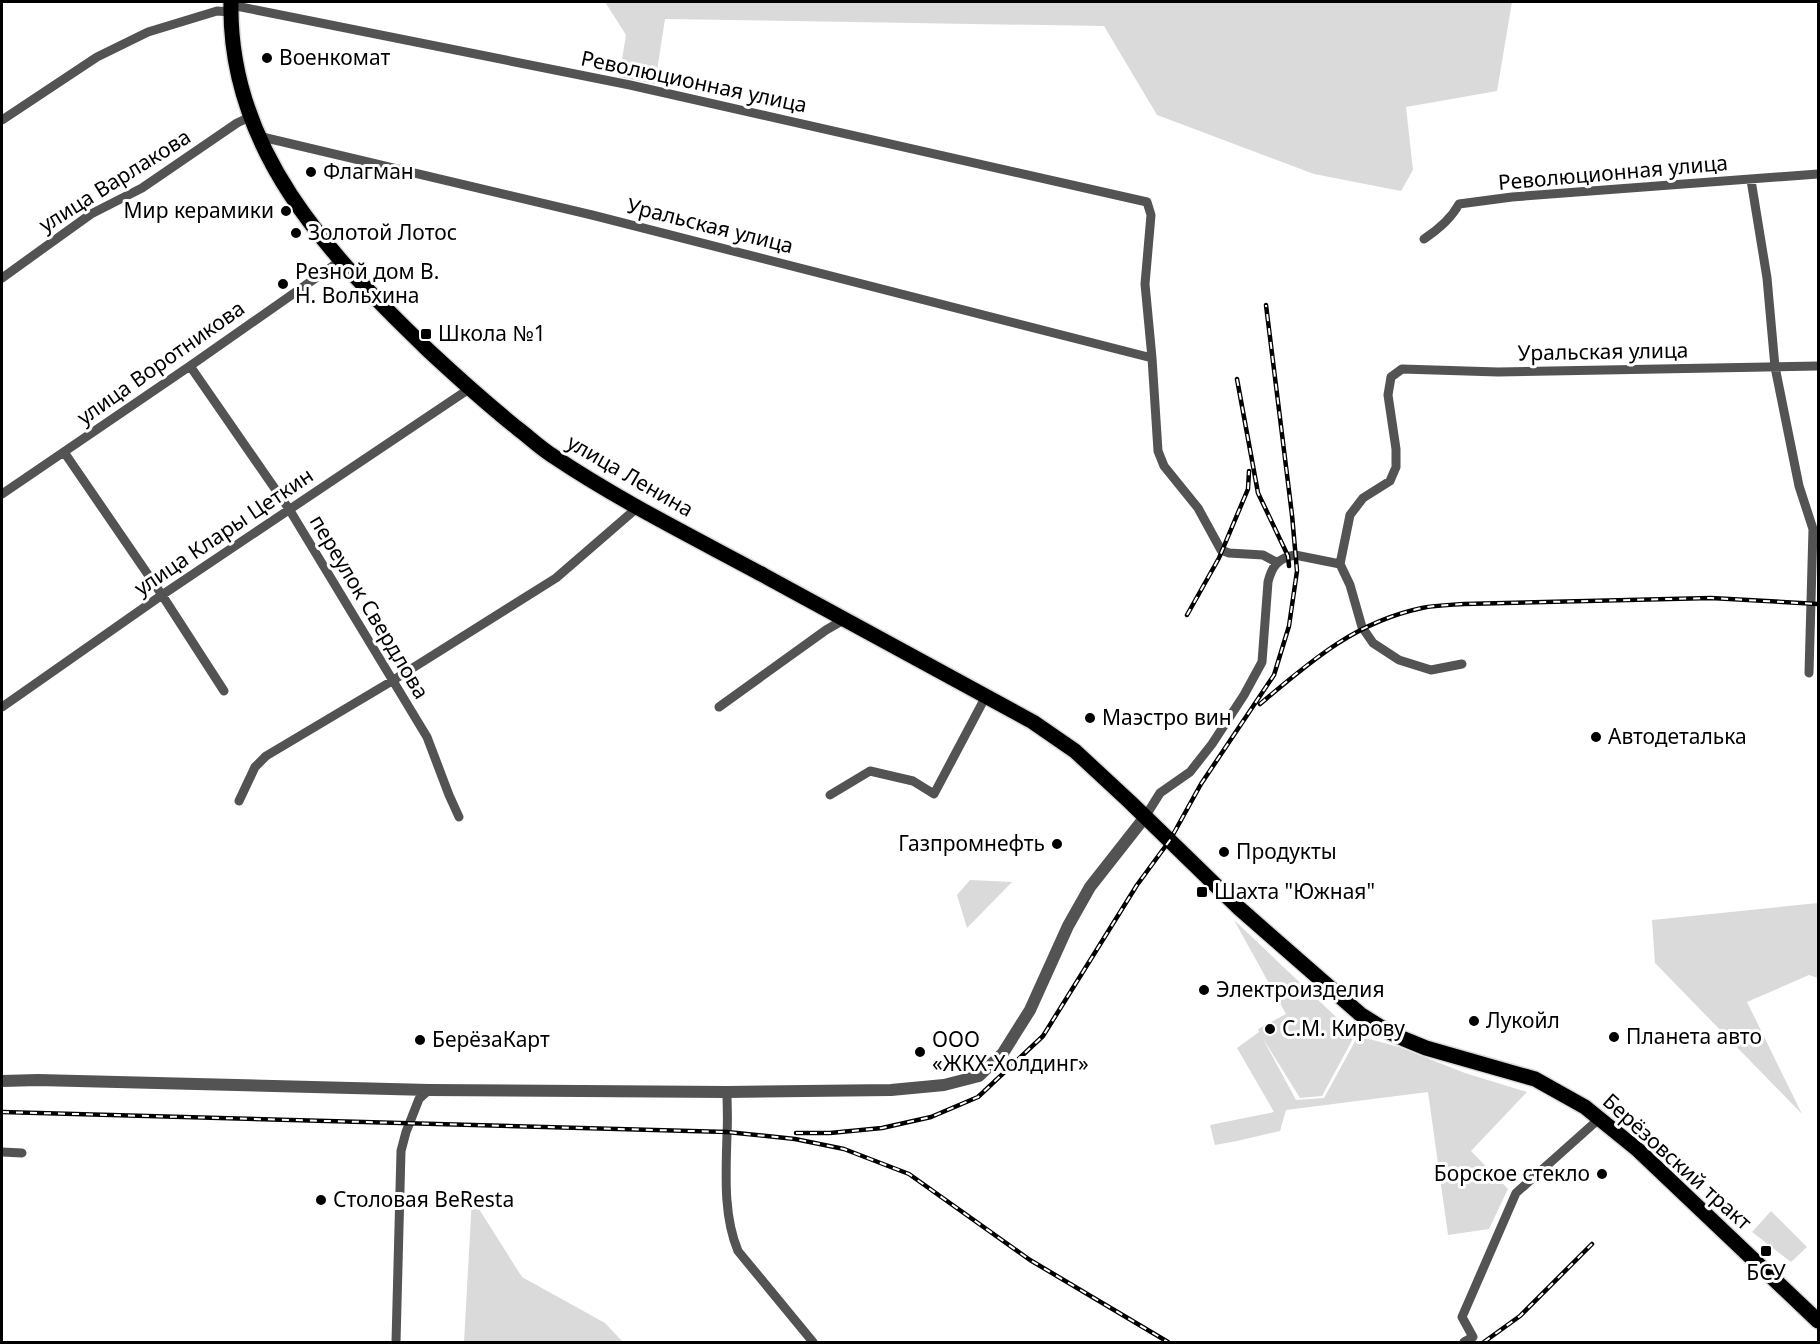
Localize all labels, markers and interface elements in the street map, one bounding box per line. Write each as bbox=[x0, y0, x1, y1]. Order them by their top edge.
place label: Военкомат bbox=[279, 43, 390, 71]
street label: Революционная улица bbox=[579, 43, 810, 119]
marker: Военкомат bbox=[260, 51, 274, 65]
street label: улица Варлакова bbox=[33, 122, 196, 238]
street label: Революционная улица bbox=[1497, 148, 1729, 196]
place label: Флагман bbox=[323, 157, 414, 185]
marker: Флагман bbox=[304, 165, 318, 179]
street label: Уральская улица bbox=[624, 191, 797, 259]
place label: Мир керамики bbox=[124, 196, 274, 224]
marker: Мир керамики bbox=[279, 204, 293, 218]
place label: Золотой Лотос bbox=[308, 218, 457, 246]
marker: Золотой Лотос bbox=[289, 226, 303, 240]
place label: Резной дом В. Н. Вольхина bbox=[295, 257, 439, 309]
marker: Резной дом В. Н. Вольхина bbox=[276, 277, 290, 291]
street label: улица Воротникова bbox=[71, 294, 250, 431]
place label: Школа №1 bbox=[438, 319, 546, 347]
marker: Школа №1 bbox=[419, 327, 433, 341]
street label: Уральская улица bbox=[1517, 336, 1689, 366]
street label: улица Ленина bbox=[562, 428, 699, 523]
street label: улица Клары Цеткин bbox=[129, 461, 318, 602]
street label: переулок Свердлова bbox=[304, 509, 436, 704]
place label: Маэстро вин bbox=[1102, 703, 1232, 731]
marker: Маэстро вин bbox=[1083, 711, 1097, 725]
place label: Автодеталька bbox=[1608, 722, 1747, 750]
marker: Автодеталька bbox=[1589, 730, 1603, 744]
place label: Газпромнефть bbox=[898, 829, 1045, 857]
marker: Газпромнефть bbox=[1050, 837, 1064, 851]
place label: Продукты bbox=[1236, 837, 1337, 865]
marker: Продукты bbox=[1217, 845, 1231, 859]
place label: Шахта "Южная" bbox=[1214, 877, 1375, 905]
marker: Шахта "Южная" bbox=[1195, 885, 1209, 899]
place label: Электроизделия bbox=[1216, 975, 1385, 1003]
marker: Электроизделия bbox=[1197, 983, 1211, 997]
place label: Лукойл bbox=[1486, 1006, 1560, 1034]
place label: С.М. Кирову bbox=[1282, 1014, 1405, 1042]
marker: Лукойл bbox=[1467, 1014, 1481, 1028]
marker: С.М. Кирову bbox=[1263, 1022, 1277, 1036]
place label: Планета авто bbox=[1626, 1022, 1762, 1050]
place label: БерёзаКарт bbox=[432, 1025, 550, 1053]
place label: ООО «ЖКХ-Холдинг» bbox=[932, 1025, 1089, 1077]
marker: Планета авто bbox=[1607, 1030, 1621, 1044]
marker: БерёзаКарт bbox=[413, 1033, 427, 1047]
marker: ООО «ЖКХ-Холдинг» bbox=[913, 1045, 927, 1059]
street label: Берёзовский тракт bbox=[1597, 1087, 1758, 1236]
place label: Борское стекло bbox=[1434, 1159, 1590, 1187]
marker: Борское стекло bbox=[1595, 1167, 1609, 1181]
place label: Столовая BeResta bbox=[333, 1185, 514, 1213]
marker: Столовая BeResta bbox=[314, 1193, 328, 1207]
marker: БСУ bbox=[1759, 1244, 1773, 1258]
place label: БСУ bbox=[1746, 1258, 1786, 1286]

